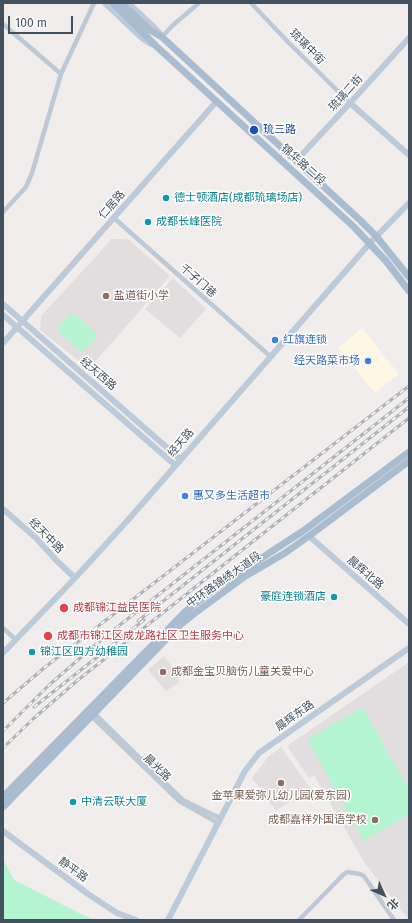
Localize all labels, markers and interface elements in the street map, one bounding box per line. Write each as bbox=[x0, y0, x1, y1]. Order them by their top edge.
scale bar bbox=[10, 8, 75, 34]
text: 100 m bbox=[15, 16, 47, 30]
street label: 琉璃中街 bbox=[287, 27, 327, 67]
street label: 琉璃二街 bbox=[326, 72, 366, 114]
place label: 琉三路 bbox=[263, 123, 296, 137]
marker: 琉三路 bbox=[248, 124, 260, 136]
street label: 锦华路二段 bbox=[278, 142, 328, 188]
street label: 仁居路 bbox=[96, 188, 128, 222]
place label: 德士顿酒店(成都琉璃场店) bbox=[174, 191, 302, 205]
marker: 德士顿酒店(成都琉璃场店) bbox=[161, 193, 171, 203]
place label: 成都长峰医院 bbox=[156, 215, 222, 229]
marker: 成都长峰医院 bbox=[143, 217, 153, 227]
street label: 千子门巷 bbox=[177, 262, 219, 300]
place label: 盐道街小学 bbox=[114, 289, 169, 303]
marker: 盐道街小学 bbox=[101, 291, 111, 301]
place label: 红旗连锁 bbox=[283, 333, 327, 347]
marker: 红旗连锁 bbox=[270, 335, 280, 345]
place label: 经天路菜市场 bbox=[294, 354, 360, 368]
street label: 经天西路 bbox=[77, 355, 119, 393]
marker: 经天路菜市场 bbox=[363, 356, 373, 366]
street label: 经天路 bbox=[165, 426, 197, 460]
place label: 惠又多生活超市 bbox=[193, 489, 270, 503]
marker: 惠又多生活超市 bbox=[180, 491, 190, 501]
street label: 经天中路 bbox=[26, 516, 66, 556]
street label: 中环路锦绣大道段 bbox=[184, 549, 264, 611]
street label: 晨辉北路 bbox=[344, 554, 386, 592]
place label: 豪庭连锁酒店 bbox=[260, 590, 326, 604]
marker: 豪庭连锁酒店 bbox=[329, 592, 339, 602]
place label: 成都锦江益民医院 bbox=[73, 601, 161, 615]
marker: 成都锦江益民医院 bbox=[58, 602, 70, 614]
place label: 成都市锦江区成龙路社区卫生服务中心 bbox=[57, 629, 244, 643]
marker: 成都市锦江区成龙路社区卫生服务中心 bbox=[42, 630, 54, 642]
place label: 锦江区四方幼稚园 bbox=[40, 645, 128, 659]
marker: 锦江区四方幼稚园 bbox=[27, 647, 37, 657]
place label: 成都金宝贝脑伤儿童关爱中心 bbox=[171, 665, 314, 679]
marker: 成都金宝贝脑伤儿童关爱中心 bbox=[158, 667, 168, 677]
street label: 晨辉东路 bbox=[273, 698, 317, 734]
street label: 晨光路 bbox=[141, 752, 173, 784]
marker: 金苹果爱弥儿幼儿园(爱东园) bbox=[276, 778, 286, 788]
place label: 金苹果爱弥儿幼儿园(爱东园) bbox=[211, 789, 351, 803]
place label: 中清云联大厦 bbox=[81, 795, 147, 809]
marker: 中清云联大厦 bbox=[68, 797, 78, 807]
place label: 成都嘉祥外国语学校 bbox=[268, 813, 367, 827]
marker: 成都嘉祥外国语学校 bbox=[370, 815, 380, 825]
street label: 静平路 bbox=[56, 855, 90, 885]
north arrow bbox=[364, 875, 404, 915]
text: 北 bbox=[384, 895, 401, 912]

